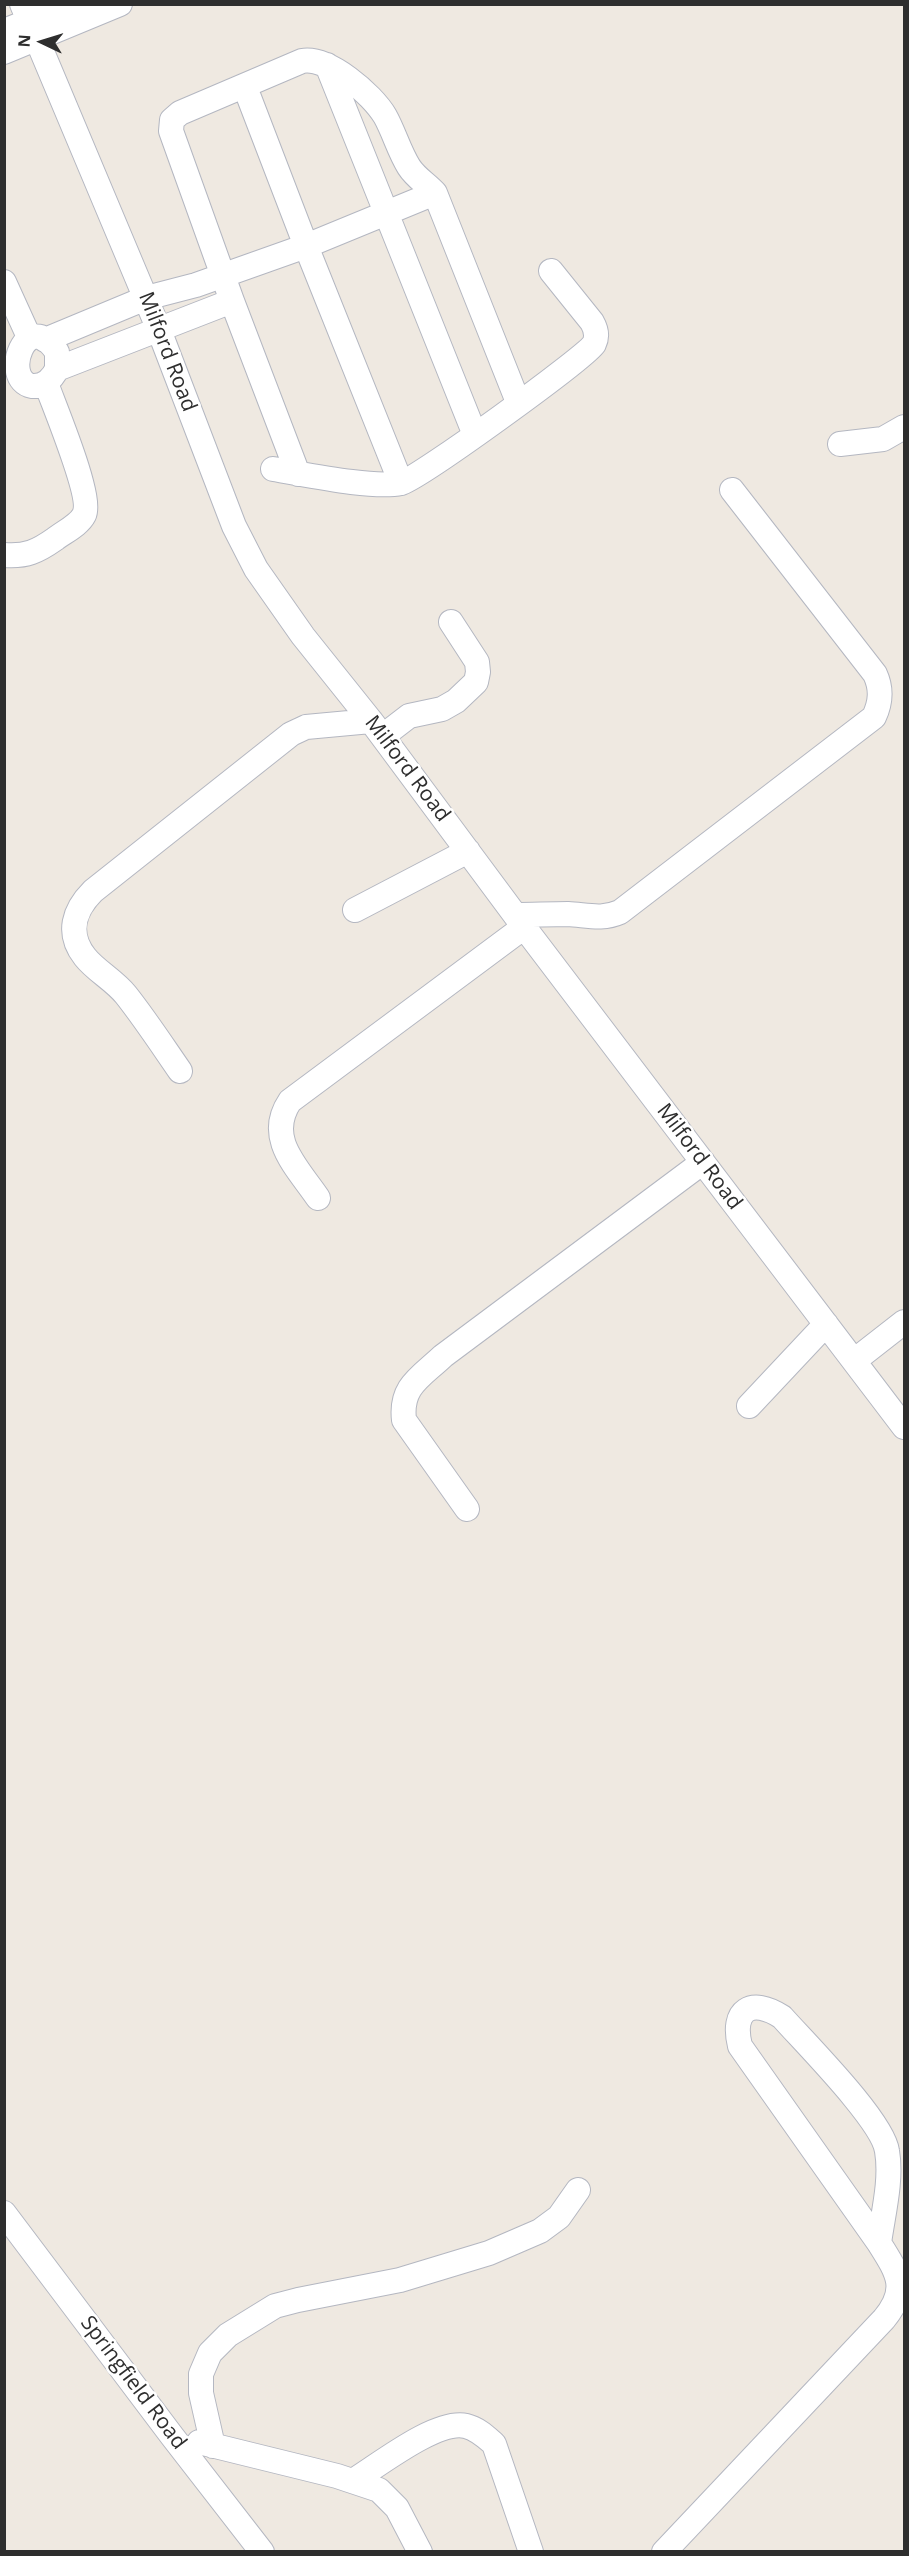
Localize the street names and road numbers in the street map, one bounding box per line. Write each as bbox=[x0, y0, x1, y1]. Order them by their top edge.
street label: Milford Road bbox=[133, 289, 201, 415]
street label: Milford Road bbox=[359, 711, 455, 827]
street label: Milford Road bbox=[651, 1099, 747, 1215]
street label: Springfield Road bbox=[75, 2311, 191, 2455]

